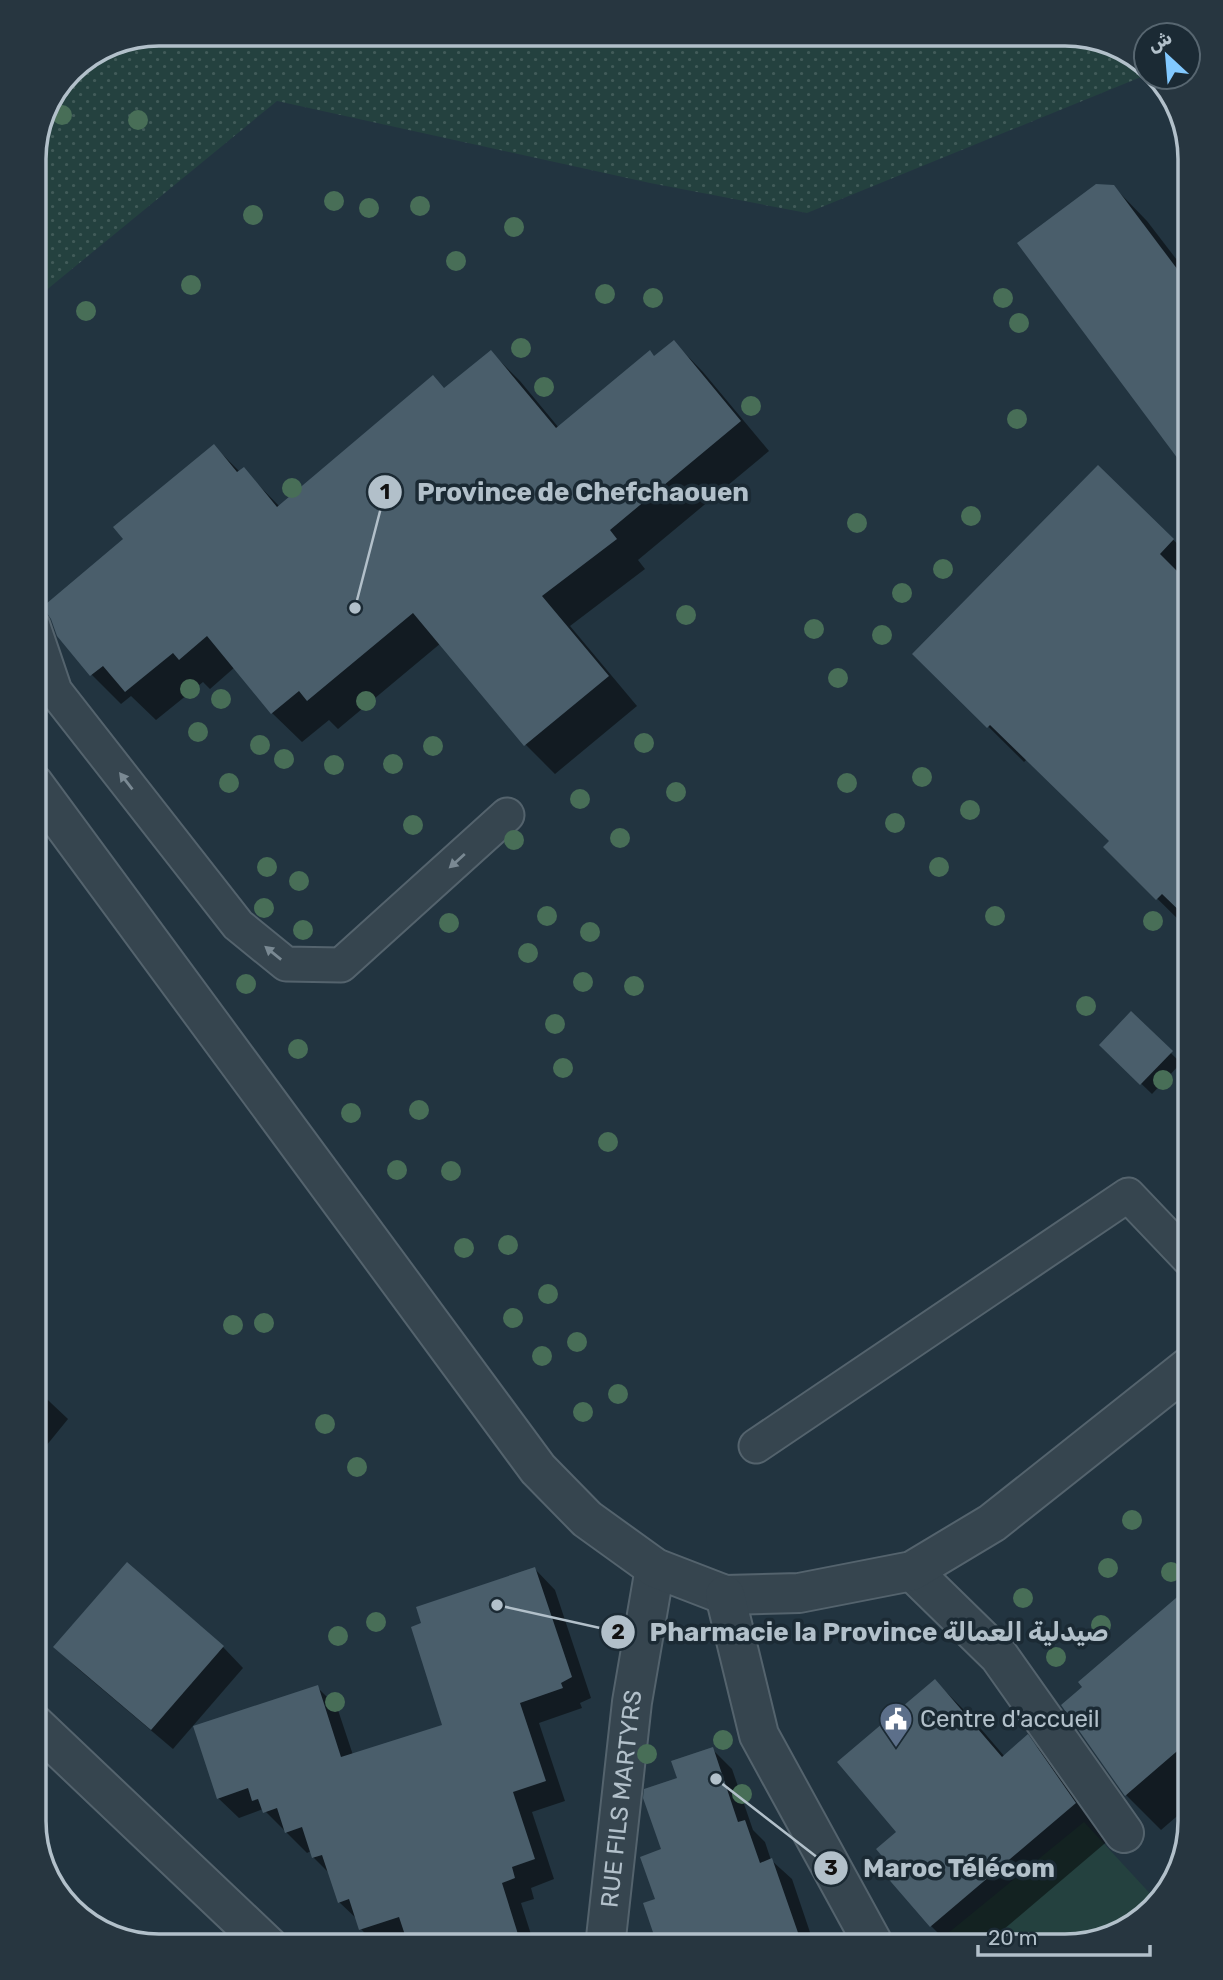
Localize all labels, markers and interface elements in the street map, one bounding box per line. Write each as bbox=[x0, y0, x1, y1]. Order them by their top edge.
north arrow bbox=[1132, 21, 1202, 91]
text: ش bbox=[1144, 26, 1176, 57]
callout: Province de Chefchaouen bbox=[368, 469, 763, 516]
text: Province de Chefchaouen bbox=[417, 477, 749, 508]
text: 1 bbox=[380, 479, 390, 504]
one-way arrow bbox=[118, 773, 133, 791]
one-way arrow bbox=[448, 853, 465, 868]
one-way arrow bbox=[264, 946, 282, 961]
callout: Pharmacie la Province صيدلية العمالة bbox=[600, 1608, 1122, 1655]
text: Pharmacie la Province صيدلية العمالة bbox=[650, 1617, 1108, 1648]
text: 2 bbox=[611, 1619, 625, 1644]
street label: RUE FILS MARTYRS bbox=[595, 1688, 648, 1909]
public building icon: Centre d'accueil bbox=[877, 1700, 915, 1749]
place label: Centre d'accueil bbox=[920, 1705, 1100, 1733]
callout: Maroc Télécom bbox=[813, 1844, 1069, 1891]
text: Maroc Télécom bbox=[863, 1853, 1055, 1884]
text: 3 bbox=[824, 1855, 838, 1880]
scale bar bbox=[978, 1913, 1150, 1957]
text: 20 m bbox=[988, 1925, 1037, 1950]

